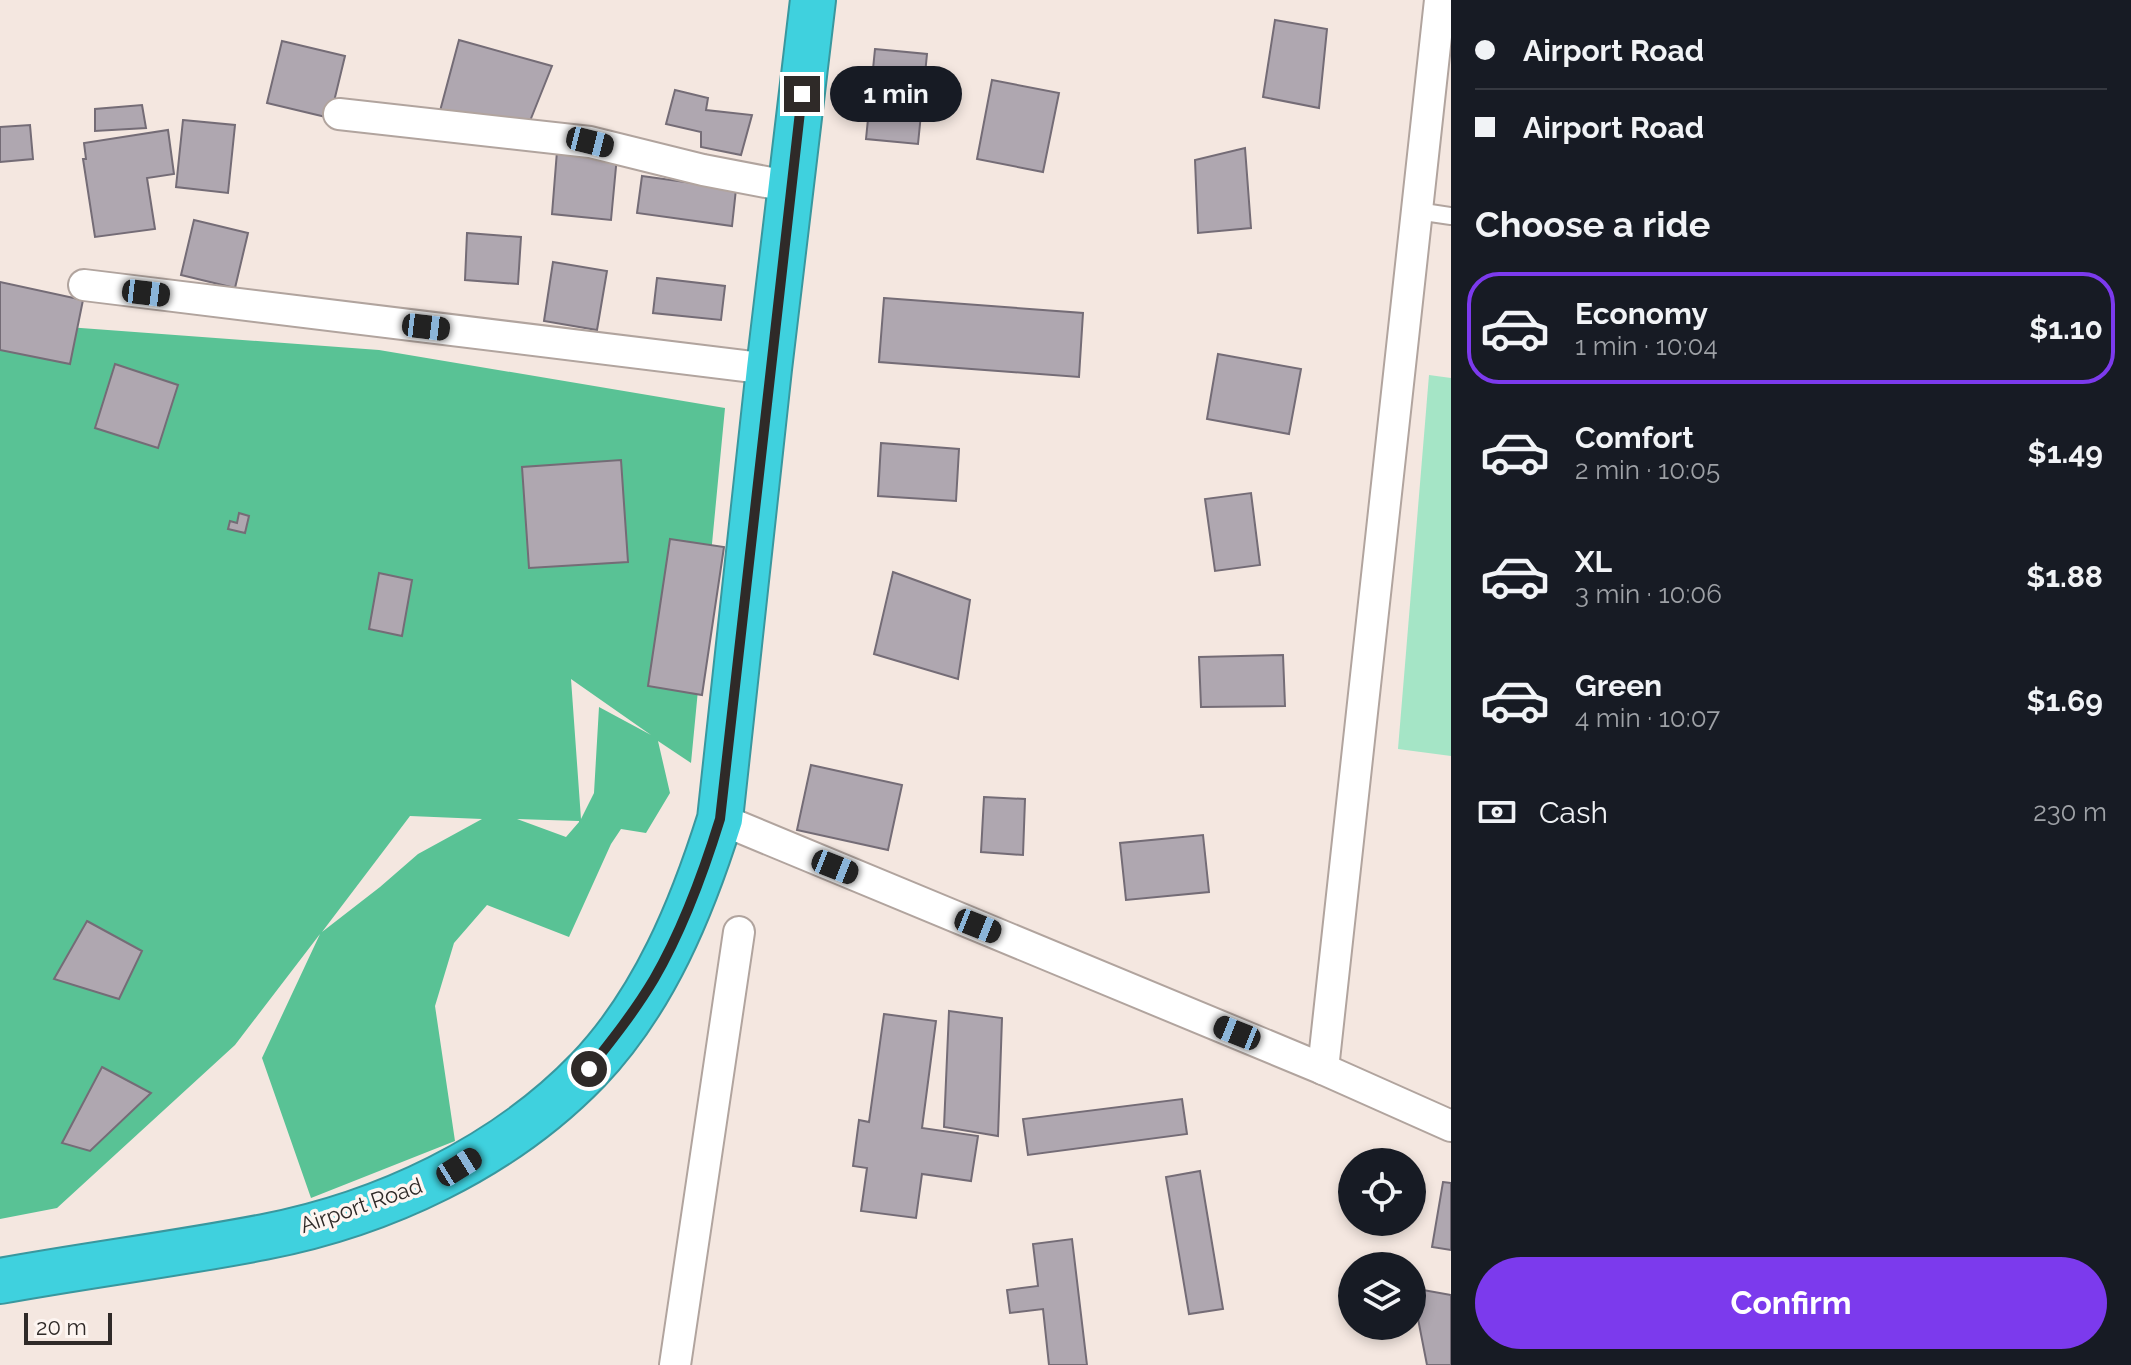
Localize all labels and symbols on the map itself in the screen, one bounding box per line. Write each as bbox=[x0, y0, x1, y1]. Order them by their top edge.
callout: 1 min bbox=[830, 66, 962, 122]
route end bbox=[784, 76, 820, 112]
car bbox=[564, 125, 616, 159]
car bbox=[121, 278, 171, 308]
car bbox=[401, 312, 451, 342]
car bbox=[808, 847, 862, 887]
car bbox=[951, 906, 1005, 946]
car bbox=[1210, 1013, 1264, 1053]
route start bbox=[571, 1051, 607, 1087]
car bbox=[432, 1144, 486, 1190]
street label: Airport Road bbox=[296, 1172, 426, 1238]
scale bar bbox=[24, 1309, 112, 1345]

